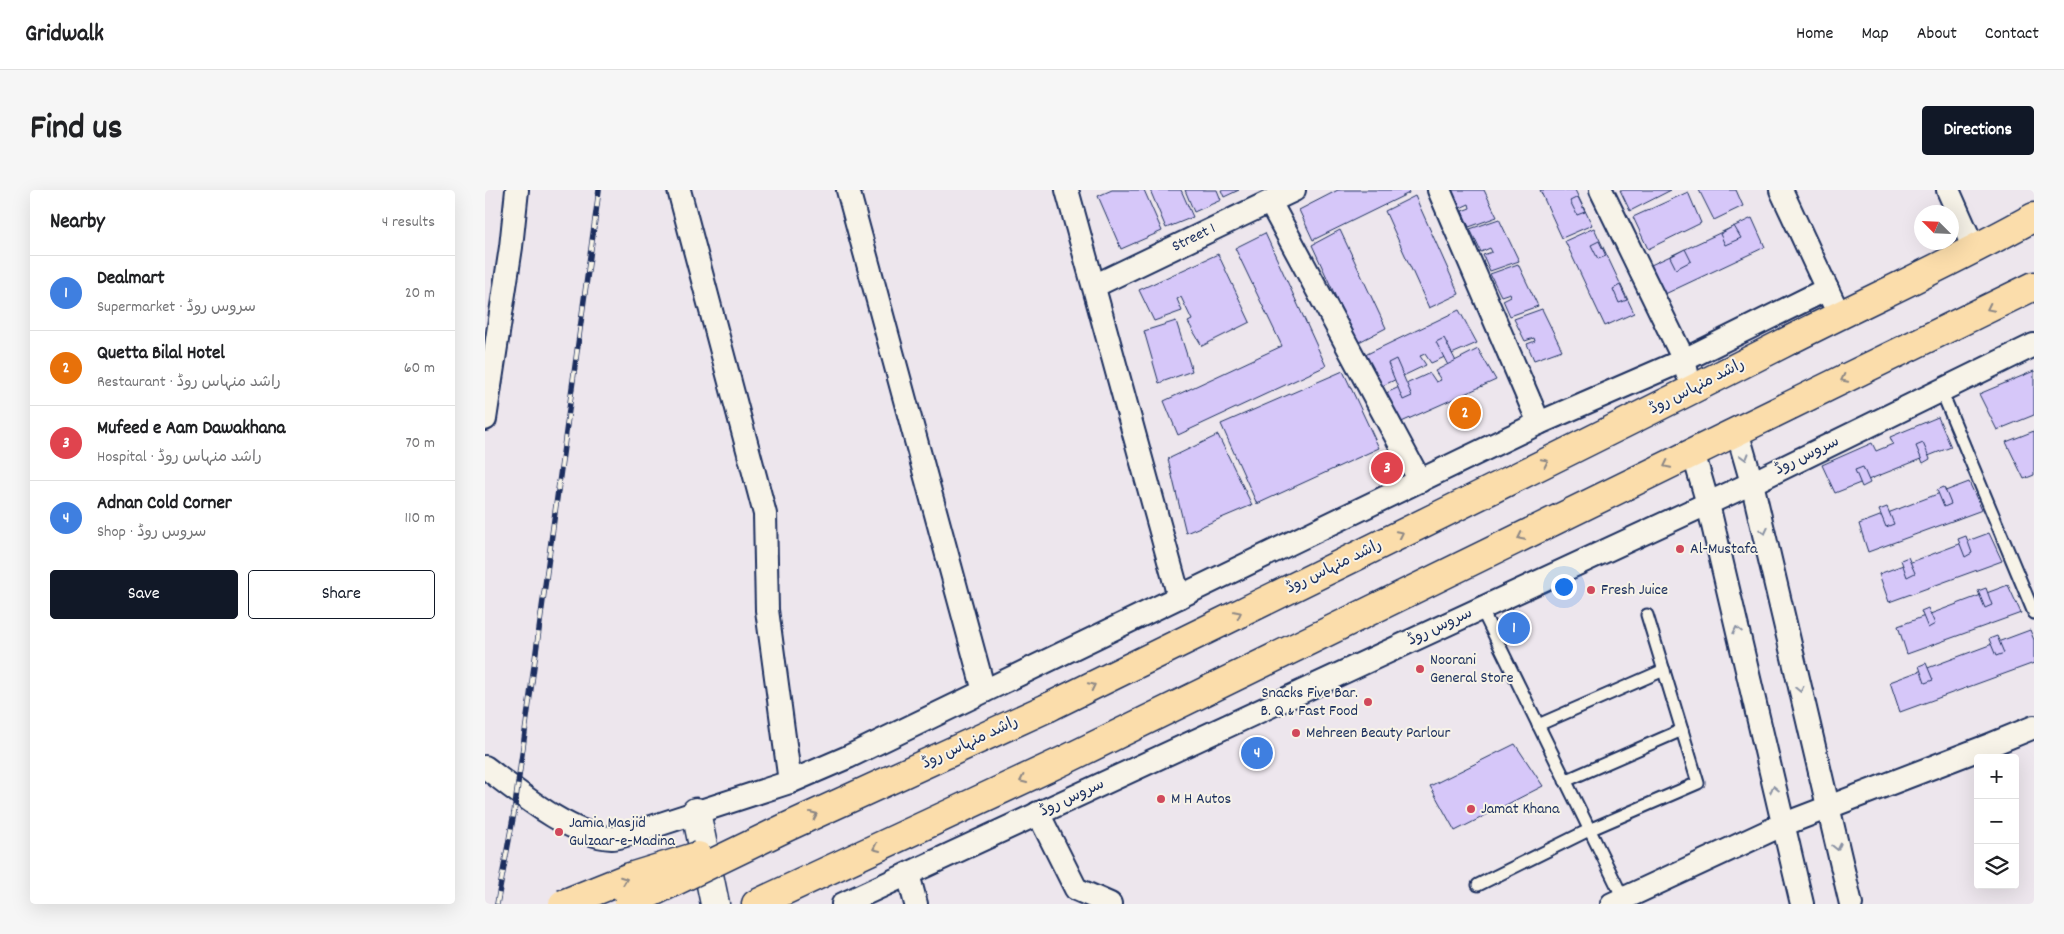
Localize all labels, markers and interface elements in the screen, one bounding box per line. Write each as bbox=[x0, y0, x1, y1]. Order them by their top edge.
text: Gridwalk bbox=[25, 18, 104, 52]
text: Home bbox=[1796, 22, 1833, 47]
text: Map bbox=[1861, 22, 1889, 47]
text: About bbox=[1917, 22, 1957, 47]
text: Contact bbox=[1985, 22, 2039, 47]
text: Find us bbox=[30, 105, 122, 155]
button: Directions bbox=[1922, 106, 2034, 155]
north arrow bbox=[1914, 205, 1959, 250]
text: Nearby bbox=[50, 208, 105, 238]
text: 4 results bbox=[382, 211, 435, 234]
street label: Street 1 bbox=[1168, 218, 1220, 258]
text: Dealmart bbox=[97, 266, 165, 293]
text: 1 bbox=[64, 282, 68, 305]
text: 20 m bbox=[405, 282, 435, 305]
text: Supermarket · سروس روڈ bbox=[97, 296, 256, 319]
one-way arrow bbox=[1986, 301, 1995, 312]
text: Quetta Bilal Hotel bbox=[97, 341, 225, 368]
street label: راشد منہاس روڈ bbox=[1645, 353, 1749, 421]
text: 2 bbox=[63, 357, 70, 380]
text: 60 m bbox=[404, 357, 435, 380]
text: Restaurant · راشد منہاس روڈ bbox=[97, 371, 281, 394]
one-way arrow bbox=[1840, 373, 1849, 383]
pin: 2 bbox=[1449, 394, 1481, 432]
text: Mufeed e Aam Dawakhana bbox=[97, 416, 285, 443]
street label: سروس روڈ bbox=[1771, 430, 1843, 482]
text: 3 bbox=[62, 432, 70, 455]
text: 70 m bbox=[405, 432, 435, 455]
text: Hospital · راشد منہاس روڈ bbox=[97, 446, 262, 469]
pin: 3 bbox=[1371, 449, 1403, 487]
one-way arrow bbox=[1739, 453, 1749, 461]
one-way arrow bbox=[1540, 458, 1549, 468]
one-way arrow bbox=[1663, 459, 1672, 469]
text: Adnan Cold Corner bbox=[97, 491, 232, 518]
text: 4 bbox=[63, 507, 69, 530]
text: 110 m bbox=[405, 507, 435, 530]
text: Shop · سروس روڈ bbox=[97, 521, 206, 544]
one-way arrow bbox=[1758, 526, 1769, 535]
one-way arrow bbox=[1394, 530, 1403, 540]
one-way arrow bbox=[1517, 531, 1526, 541]
street label: راشد منہاس روڈ bbox=[1282, 534, 1386, 600]
place label: Al-Mustafa bbox=[1690, 538, 1758, 561]
marker: Al-Mustafa bbox=[1674, 543, 1686, 555]
button: Save bbox=[50, 570, 238, 619]
button: Share bbox=[248, 570, 435, 619]
your location bbox=[1551, 574, 1577, 600]
place label: Fresh Juice bbox=[1601, 579, 1668, 602]
marker: Fresh Juice bbox=[1585, 584, 1597, 596]
street label: سروس روڈ bbox=[1404, 602, 1476, 652]
pin: 1 bbox=[1498, 609, 1530, 647]
one-way arrow bbox=[1233, 610, 1242, 620]
one-way arrow bbox=[1732, 626, 1743, 635]
place label: Noorani General Store bbox=[1430, 649, 1514, 690]
marker: Noorani General Store bbox=[1414, 663, 1426, 675]
one-way arrow bbox=[1087, 682, 1096, 692]
place label: Snacks Five Bar. B. Q & Fast Food bbox=[1261, 682, 1358, 723]
one-way arrow bbox=[1794, 684, 1805, 693]
marker: Snacks Five Bar. B. Q & Fast Food bbox=[1362, 696, 1374, 708]
street label: راشد منہاس روڈ bbox=[918, 711, 1022, 775]
place label: Mehreen Beauty Parlour bbox=[1306, 722, 1450, 745]
marker: Mehreen Beauty Parlour bbox=[1290, 727, 1302, 739]
pin: 4 bbox=[1241, 734, 1273, 772]
map controls bbox=[1974, 754, 2019, 889]
button: + bbox=[1974, 754, 2019, 799]
street label: سروس روڈ bbox=[1036, 773, 1108, 823]
one-way arrow bbox=[1019, 774, 1028, 784]
one-way arrow bbox=[1769, 784, 1780, 793]
place label: M H Autos bbox=[1171, 788, 1232, 811]
marker: M H Autos bbox=[1155, 793, 1167, 805]
place label: Jamat Khana bbox=[1481, 798, 1560, 821]
button: − bbox=[1974, 799, 2019, 844]
marker: Jamat Khana bbox=[1465, 803, 1477, 815]
one-way arrow bbox=[809, 810, 818, 821]
place label: Jamia Masjid Gulzaar-e-Madina bbox=[569, 812, 675, 853]
marker: Jamia Masjid Gulzaar-e-Madina bbox=[553, 826, 565, 838]
one-way arrow bbox=[872, 842, 881, 853]
one-way arrow bbox=[1831, 843, 1842, 852]
button: layers bbox=[1974, 844, 2019, 889]
one-way arrow bbox=[619, 876, 628, 886]

